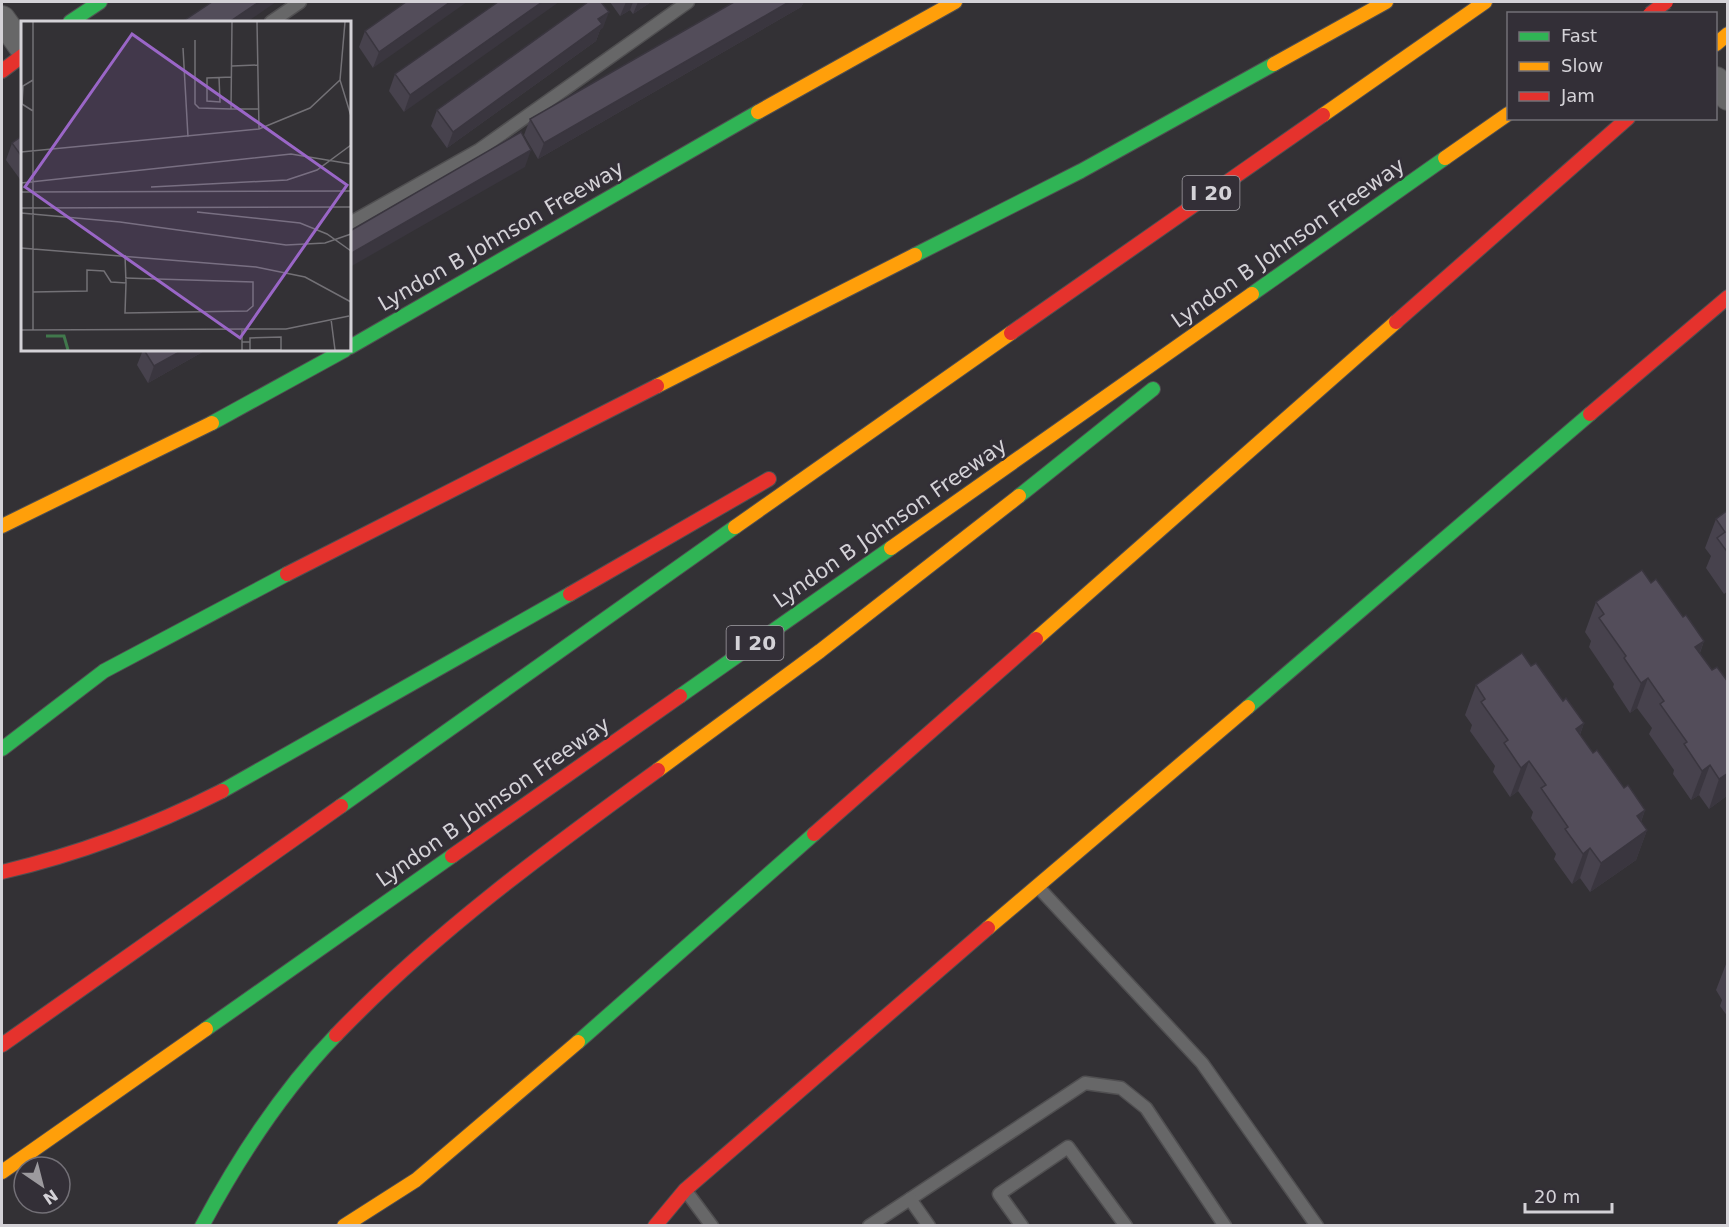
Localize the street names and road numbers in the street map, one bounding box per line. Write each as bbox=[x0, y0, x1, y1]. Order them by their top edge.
street label: Lyndon B Johnson Freeway bbox=[1167, 153, 1409, 333]
street label: Lyndon B Johnson Freeway bbox=[374, 156, 628, 316]
road number: I 20 bbox=[1182, 176, 1240, 210]
street label: Lyndon B Johnson Freeway bbox=[769, 433, 1011, 613]
road number: I 20 bbox=[726, 626, 783, 660]
street label: Lyndon B Johnson Freeway bbox=[372, 712, 614, 892]

